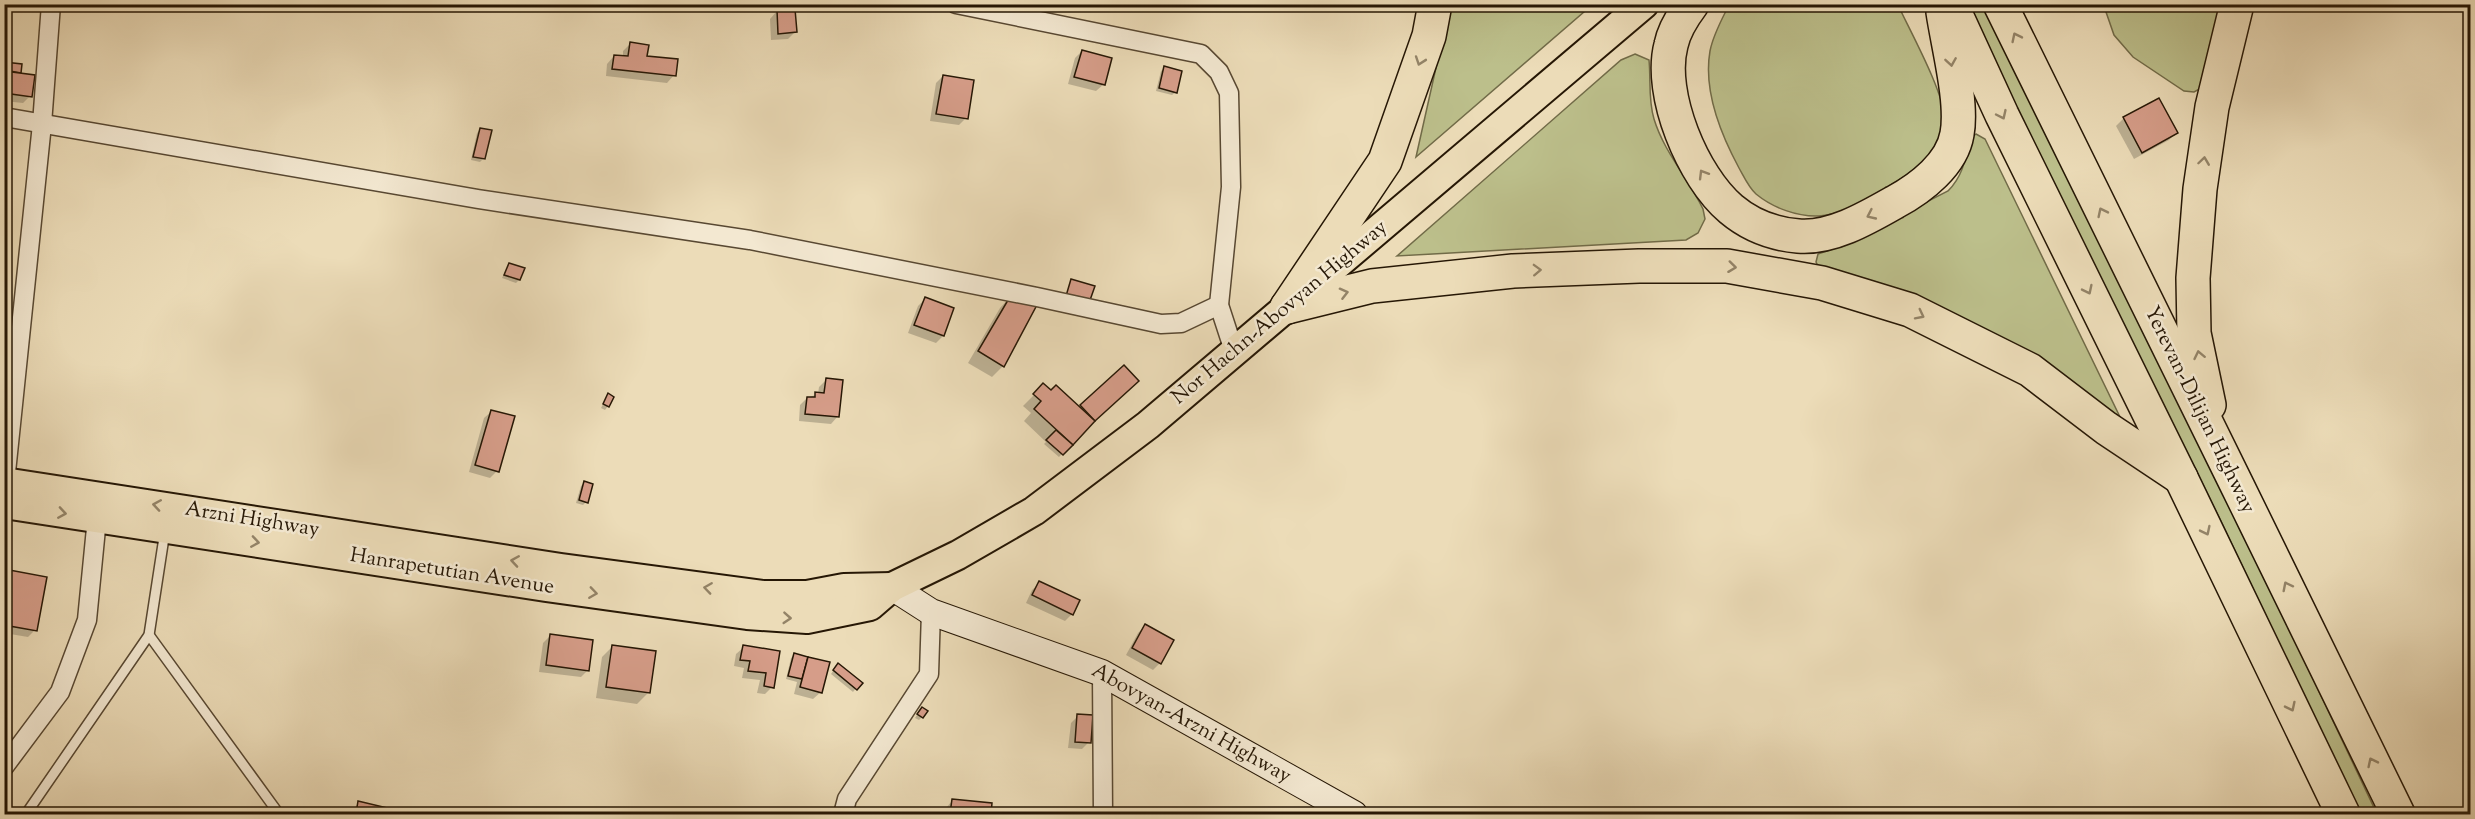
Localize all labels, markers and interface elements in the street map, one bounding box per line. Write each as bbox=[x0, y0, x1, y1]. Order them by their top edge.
one-way arrow bbox=[2012, 32, 2023, 43]
one-way arrow bbox=[1415, 55, 1428, 66]
one-way arrow bbox=[1944, 58, 1956, 67]
one-way arrow bbox=[1994, 108, 2006, 119]
one-way arrow bbox=[2198, 156, 2210, 166]
one-way arrow bbox=[1699, 170, 1711, 180]
one-way arrow bbox=[2097, 207, 2109, 218]
one-way arrow bbox=[1866, 208, 1877, 220]
street label: Nor Hachn-Abovyan Highway bbox=[1165, 213, 1395, 413]
one-way arrow bbox=[1727, 260, 1736, 273]
one-way arrow bbox=[1532, 263, 1541, 276]
one-way arrow bbox=[2081, 283, 2092, 294]
one-way arrow bbox=[1338, 287, 1348, 300]
street label: Yerevan-Dilijan Highway bbox=[2136, 301, 2263, 519]
one-way arrow bbox=[1914, 307, 1925, 319]
one-way arrow bbox=[2193, 350, 2206, 360]
street label: Arzni Highway bbox=[183, 495, 322, 546]
one-way arrow bbox=[152, 499, 162, 512]
one-way arrow bbox=[58, 506, 67, 518]
one-way arrow bbox=[2199, 524, 2211, 535]
one-way arrow bbox=[250, 536, 260, 548]
street label: Hanrapetutian Avenue bbox=[348, 541, 556, 603]
one-way arrow bbox=[511, 555, 521, 568]
one-way arrow bbox=[2283, 582, 2295, 593]
one-way arrow bbox=[704, 583, 713, 595]
one-way arrow bbox=[589, 587, 598, 599]
one-way arrow bbox=[782, 611, 791, 624]
street label: Abovyan-Arzni Highway bbox=[1086, 657, 1297, 792]
one-way arrow bbox=[2283, 700, 2295, 711]
one-way arrow bbox=[2368, 757, 2380, 768]

